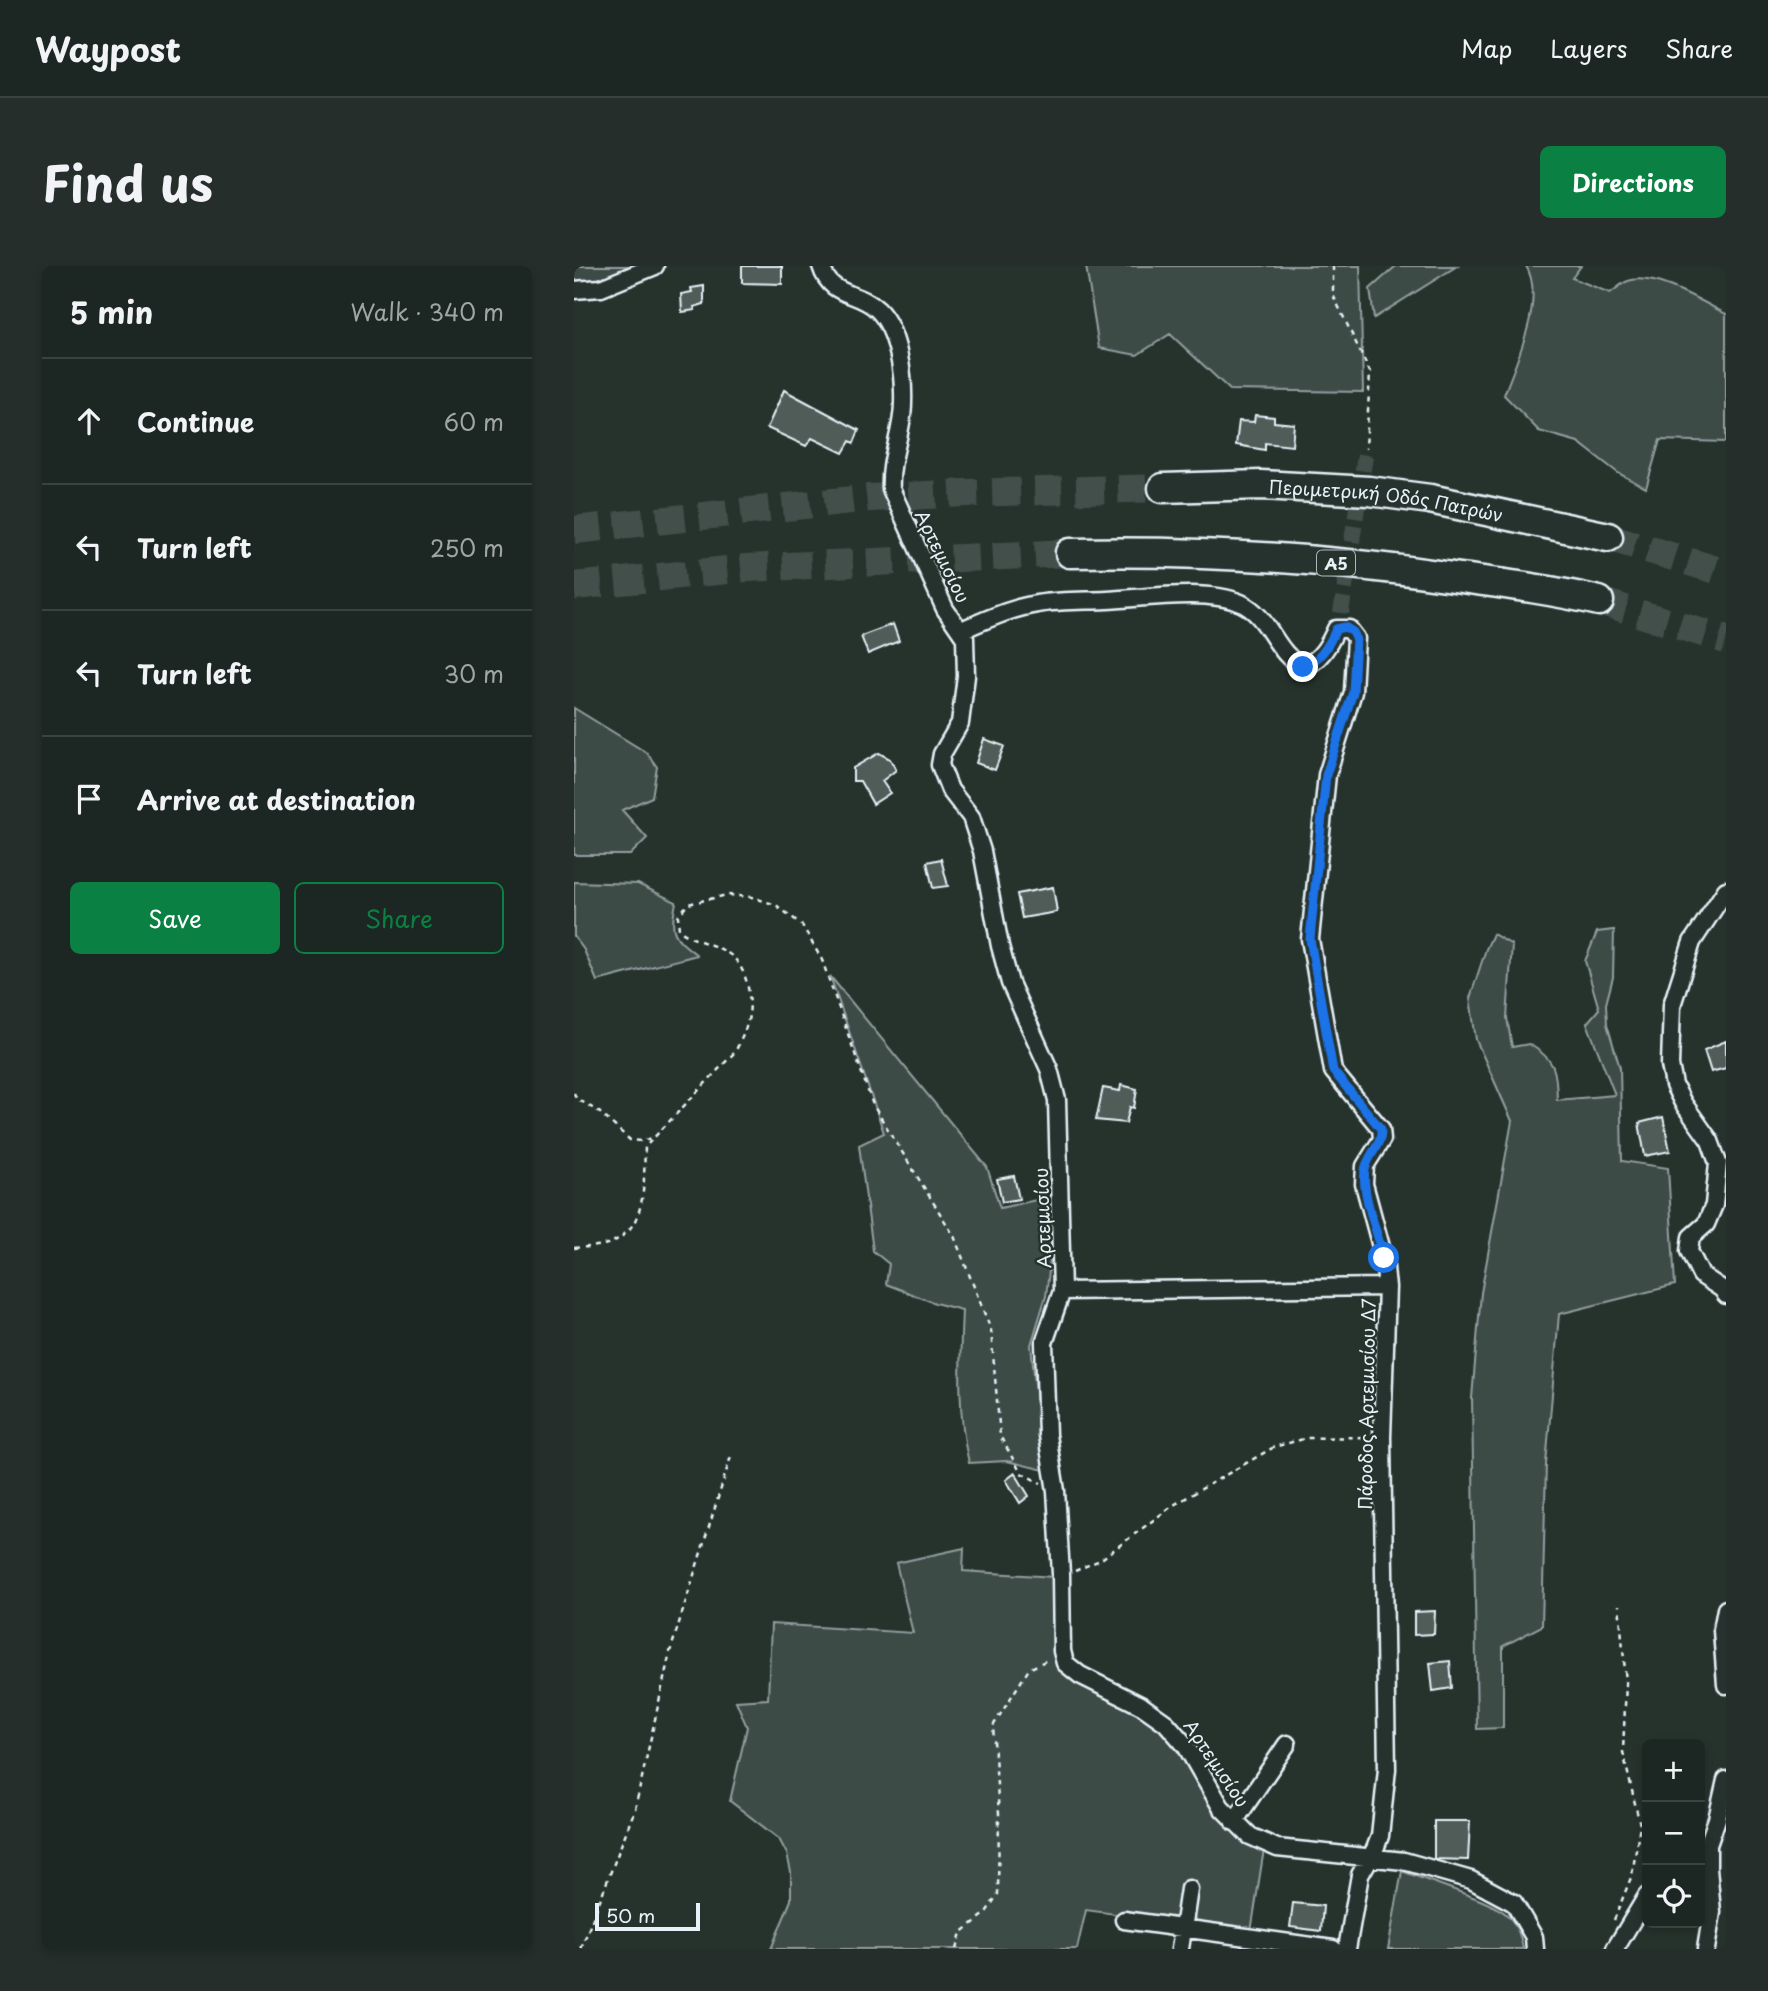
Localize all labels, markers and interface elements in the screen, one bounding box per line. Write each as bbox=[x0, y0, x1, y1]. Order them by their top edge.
text: Waypost bbox=[35, 23, 181, 73]
text: Map bbox=[1461, 30, 1512, 66]
text: Layers bbox=[1550, 30, 1627, 66]
text: Share bbox=[1665, 30, 1733, 66]
text: Find us bbox=[42, 145, 213, 219]
button: Directions bbox=[1540, 146, 1726, 218]
text: 5 min bbox=[70, 289, 153, 334]
text: Walk · 340 m bbox=[351, 294, 504, 329]
icon: ahead bbox=[70, 402, 108, 440]
text: Continue bbox=[137, 402, 254, 441]
text: 60 m bbox=[444, 404, 504, 439]
street label: Περιμετρική Οδός Πατρών bbox=[1268, 472, 1506, 528]
street label: Αρτεμισίου bbox=[909, 505, 977, 607]
icon: left bbox=[70, 528, 108, 566]
text: Turn left bbox=[137, 528, 252, 567]
text: 250 m bbox=[430, 530, 504, 565]
road number: Α5 bbox=[1317, 550, 1355, 576]
route end bbox=[1287, 651, 1318, 682]
icon: left bbox=[70, 654, 108, 692]
text: Turn left bbox=[137, 654, 252, 693]
text: 30 m bbox=[443, 656, 504, 691]
icon: arrive bbox=[70, 780, 108, 818]
text: Arrive at destination bbox=[137, 780, 416, 819]
button: Save bbox=[70, 882, 280, 954]
button: Share bbox=[294, 882, 504, 954]
street label: Αρτεμισίου bbox=[1027, 1167, 1057, 1269]
route start bbox=[1368, 1242, 1399, 1273]
street label: Πάροδος Αρτεμισίου Δ7 bbox=[1351, 1298, 1381, 1510]
street label: Αρτεμισίου bbox=[1178, 1714, 1256, 1812]
map controls bbox=[1642, 1739, 1705, 1928]
button: + bbox=[1642, 1739, 1705, 1802]
button: − bbox=[1642, 1802, 1705, 1865]
button: locate bbox=[1642, 1865, 1705, 1928]
scale bar bbox=[595, 1900, 700, 1932]
text: 50 m bbox=[606, 1901, 655, 1929]

